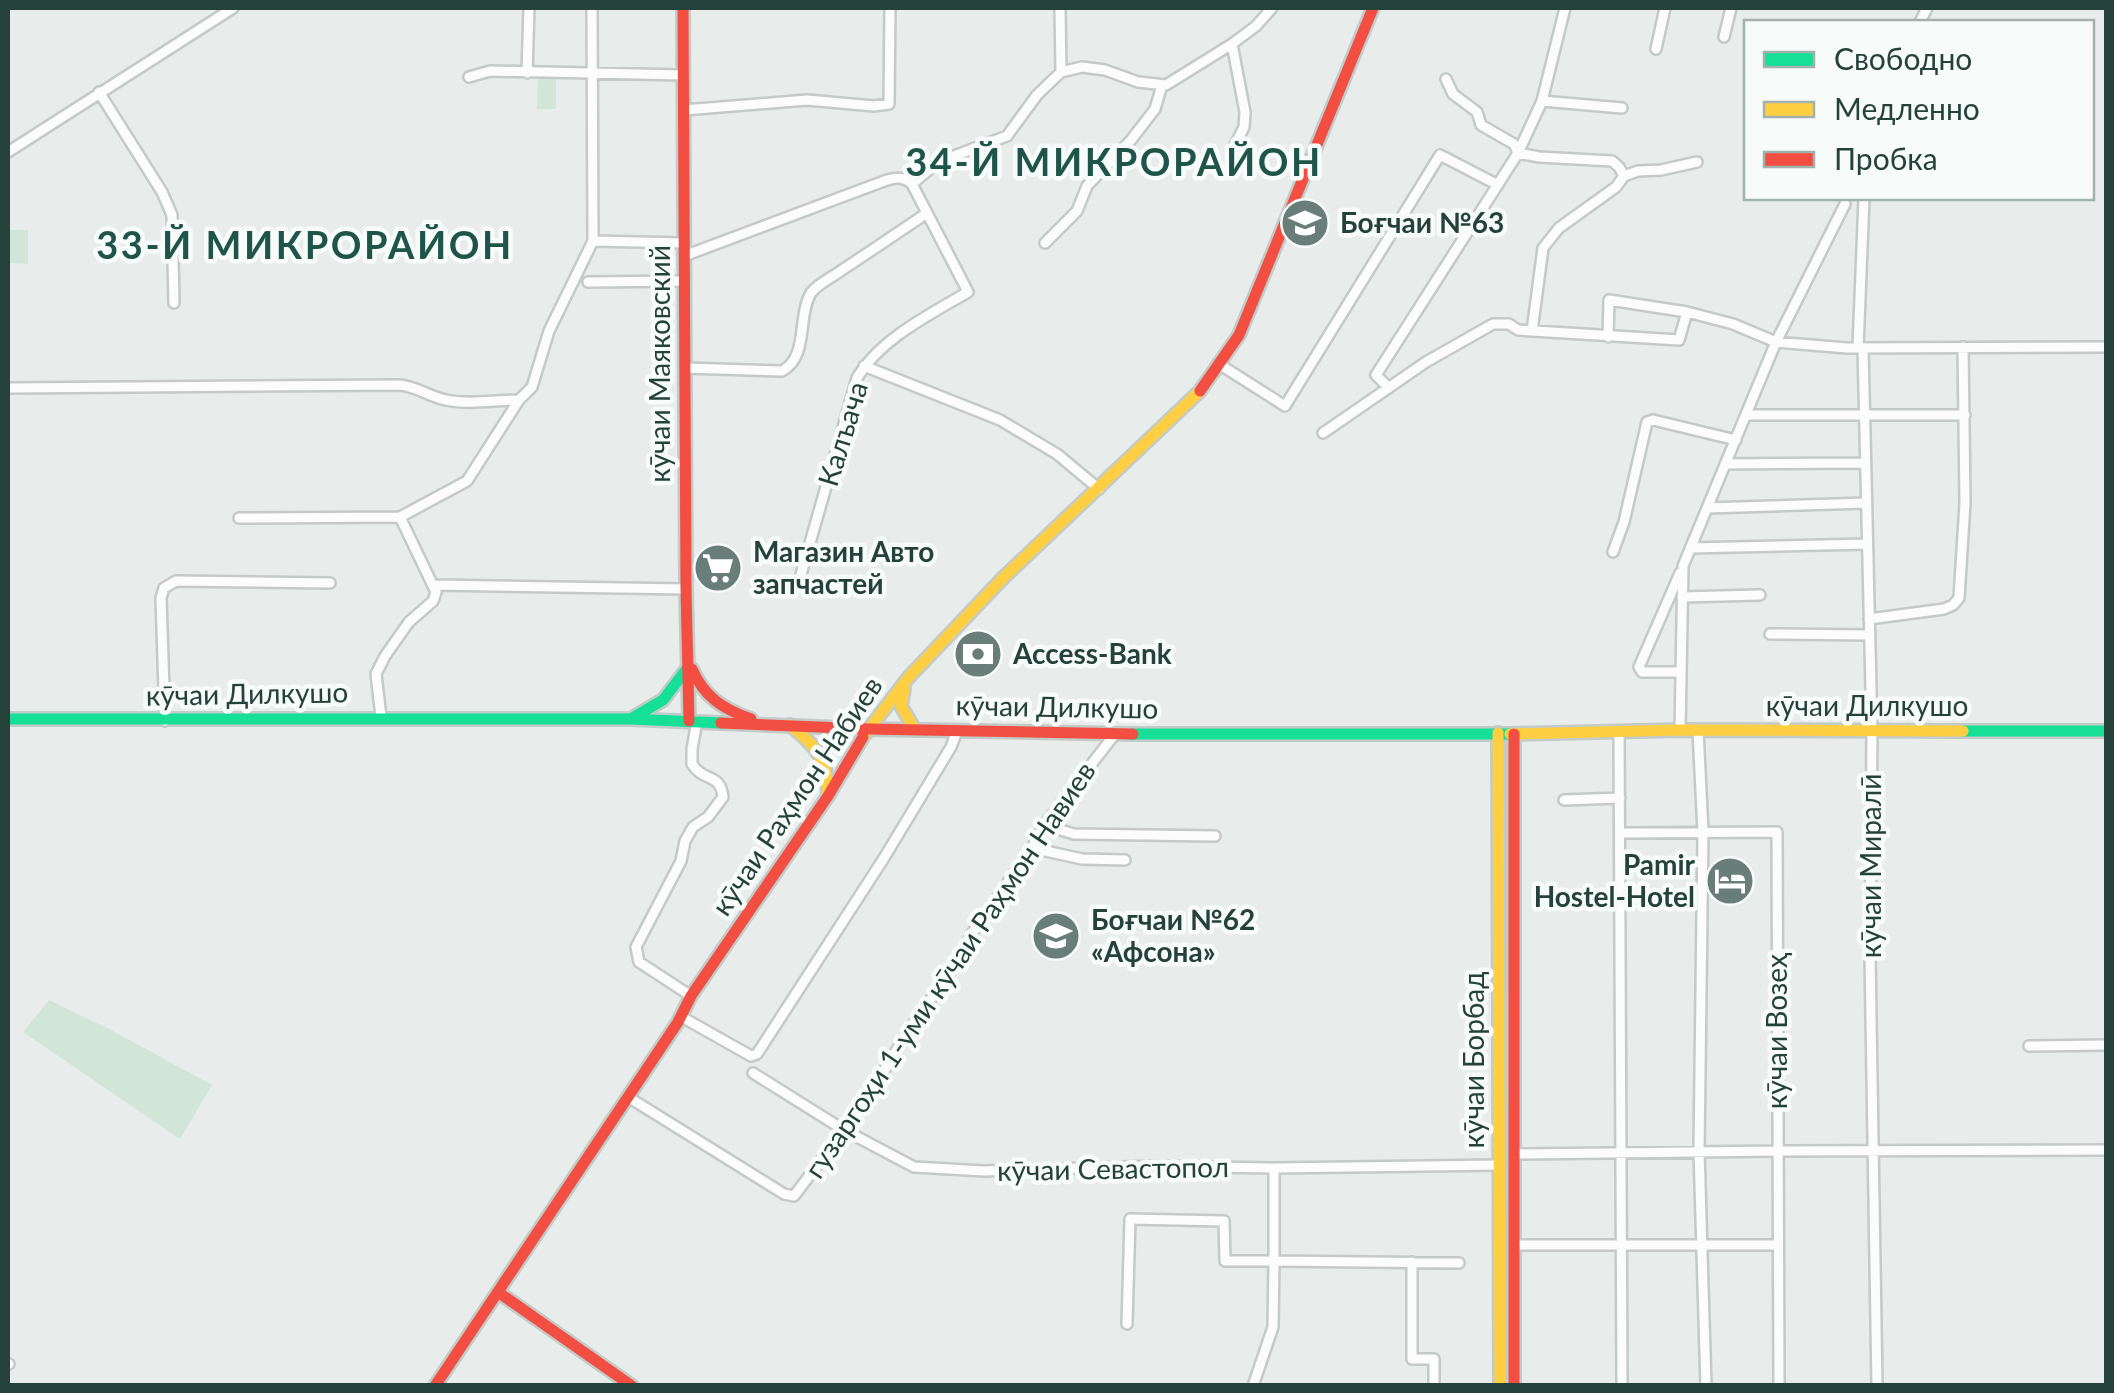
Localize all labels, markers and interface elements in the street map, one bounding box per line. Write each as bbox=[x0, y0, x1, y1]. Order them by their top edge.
legend bbox=[1744, 20, 2094, 200]
text: Свободно bbox=[1834, 40, 1972, 76]
text: Медленно bbox=[1834, 90, 1980, 126]
district label: 34-Й МИКРОРАЙОН bbox=[905, 138, 1323, 184]
text: Пробка bbox=[1834, 140, 1938, 176]
school or university icon: Боғчаи №63 bbox=[1279, 197, 1331, 249]
place label: Боғчаи №63 bbox=[1340, 205, 1504, 239]
district label: 33-Й МИКРОРАЙОН bbox=[96, 221, 514, 267]
street label: кӯчаи Маяковский bbox=[642, 245, 676, 483]
street label: Калъача bbox=[810, 377, 874, 490]
place label: Магазин Авто запчастей bbox=[753, 534, 934, 600]
supermarket icon: Магазин Авто запчастей bbox=[692, 542, 744, 594]
bank icon: Access-Bank bbox=[952, 628, 1004, 680]
place label: Access-Bank bbox=[1012, 636, 1172, 670]
street label: кӯчаи Раҳмон Набиев bbox=[704, 670, 889, 921]
street label: кӯчаи Дилкушо bbox=[145, 674, 349, 712]
street label: кӯчаи Дилкушо bbox=[955, 687, 1159, 725]
street label: кӯчаи Дилкушо bbox=[1766, 688, 1968, 722]
street label: гузаргоҳи 1-уми кӯчаи Раҳмон Навиев bbox=[797, 755, 1102, 1184]
street label: кӯчаи Миралӣ bbox=[1853, 774, 1887, 958]
place label: Pamir Hostel-Hotel bbox=[1534, 847, 1696, 913]
hotel icon: Pamir Hostel-Hotel bbox=[1704, 855, 1756, 907]
place label: Боғчаи №62 «Афсона» bbox=[1091, 902, 1255, 968]
school or university icon: Боғчаи №62 «Афсона» bbox=[1030, 910, 1082, 962]
street label: кӯчаи Возеҳ bbox=[1759, 953, 1793, 1109]
street label: кӯчаи Борбад bbox=[1456, 972, 1490, 1149]
street label: кӯчаи Севастопол bbox=[997, 1149, 1229, 1187]

